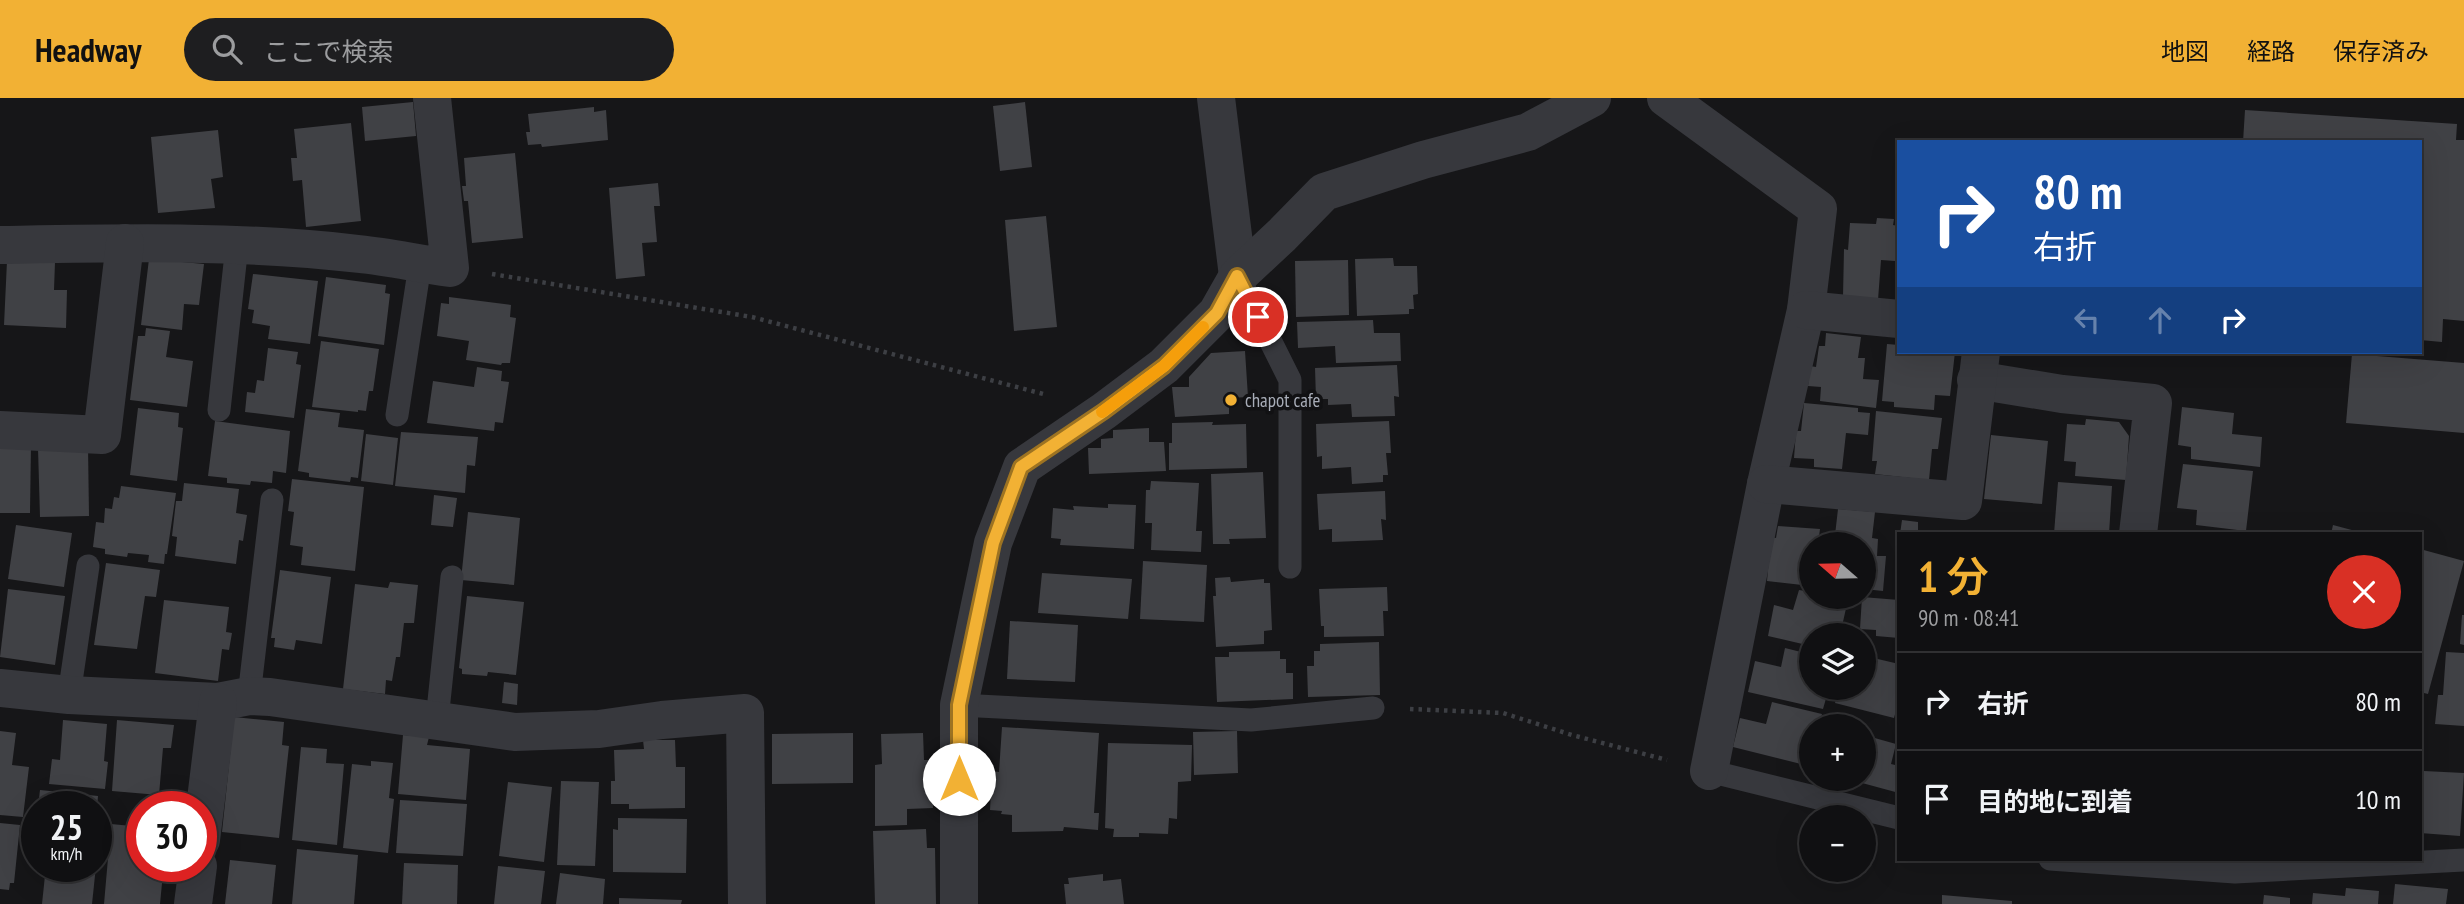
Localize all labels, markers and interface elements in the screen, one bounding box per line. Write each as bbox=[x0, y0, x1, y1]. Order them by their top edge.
search box bbox=[184, 18, 674, 81]
text: Headway bbox=[35, 28, 142, 71]
icon: search bbox=[208, 30, 246, 68]
text: ここで検索 bbox=[264, 35, 394, 68]
text: 地図 bbox=[2161, 36, 2209, 67]
text: 経路 bbox=[2247, 36, 2295, 67]
text: 保存済み bbox=[2333, 36, 2429, 67]
text: 80 m bbox=[2033, 159, 2122, 223]
icon: right bbox=[1918, 168, 2009, 259]
text: 右折 bbox=[2033, 225, 2097, 267]
pin bbox=[1228, 287, 1288, 347]
icon: arrive bbox=[1239, 298, 1277, 336]
icon: left bbox=[2068, 301, 2106, 339]
icon: ahead bbox=[2141, 301, 2179, 339]
icon: right bbox=[2214, 301, 2252, 339]
place label: chapot cafe bbox=[1245, 388, 1321, 412]
marker: chapot cafe bbox=[1223, 392, 1239, 408]
north arrow bbox=[1799, 532, 1876, 609]
map controls bbox=[1799, 532, 1876, 882]
text: 1 分 bbox=[1918, 549, 1989, 604]
button: close bbox=[2327, 555, 2401, 629]
text: 90 m · 08:41 bbox=[1918, 603, 2019, 632]
button: layers bbox=[1799, 623, 1876, 700]
icon: right bbox=[1918, 682, 1956, 720]
text: 80 m bbox=[2355, 685, 2401, 718]
text: 右折 bbox=[1977, 687, 2029, 720]
button: + bbox=[1799, 714, 1876, 791]
position arrow bbox=[922, 742, 996, 816]
icon: arrive bbox=[1918, 780, 1956, 818]
text: 10 m bbox=[2355, 783, 2401, 816]
text: 目的地に到着 bbox=[1977, 785, 2133, 818]
speed limit sign: 30 bbox=[126, 791, 217, 882]
text: 25 bbox=[50, 804, 83, 850]
button: − bbox=[1799, 805, 1876, 882]
text: km/h bbox=[51, 842, 82, 865]

